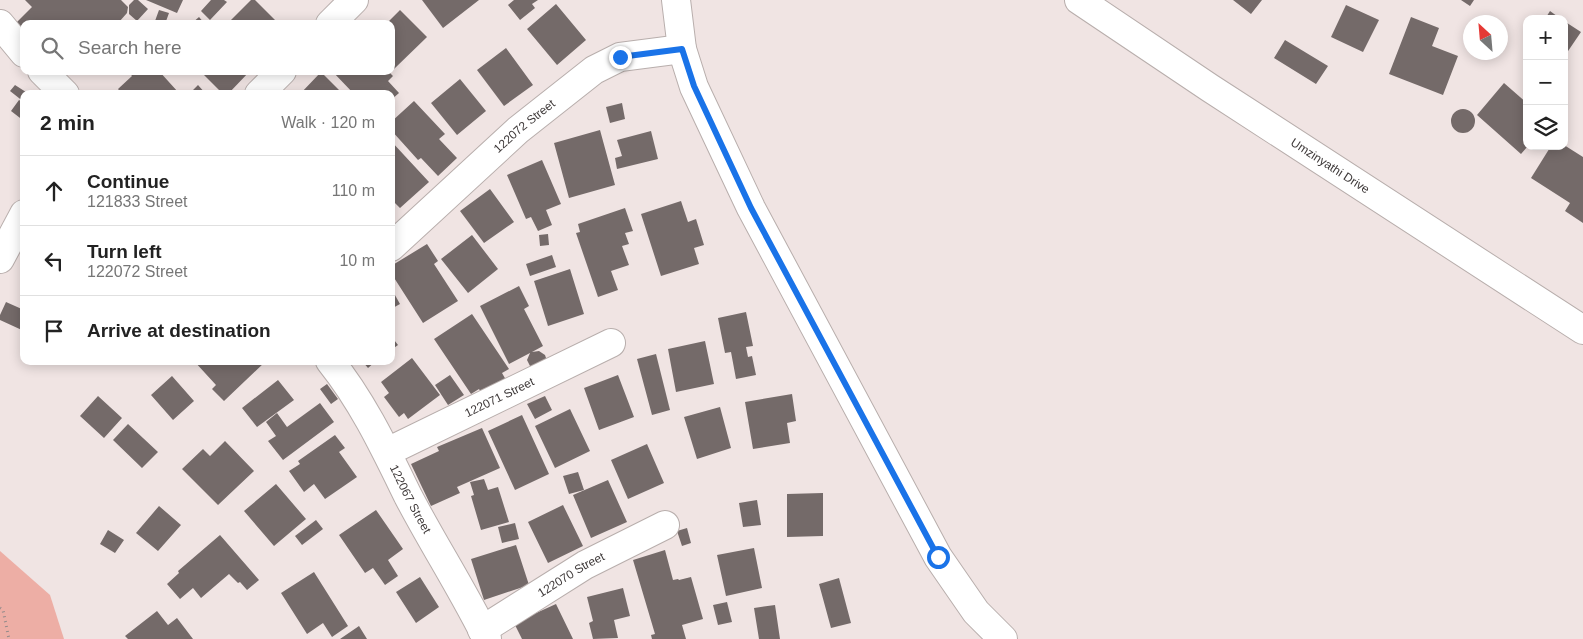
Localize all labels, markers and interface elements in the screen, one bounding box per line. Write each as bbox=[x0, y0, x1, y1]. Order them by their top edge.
north arrow bbox=[1463, 15, 1508, 60]
map controls bbox=[1523, 15, 1568, 150]
button: + bbox=[1523, 15, 1568, 60]
search box bbox=[20, 20, 395, 75]
icon: search bbox=[38, 34, 66, 62]
text: Search here bbox=[78, 37, 182, 58]
route end bbox=[609, 46, 632, 69]
button: − bbox=[1523, 60, 1568, 105]
street label: 122072 Street bbox=[491, 96, 558, 156]
button: layers bbox=[1523, 105, 1568, 150]
text: 2 min bbox=[40, 111, 95, 134]
text: Walk · 120 m bbox=[281, 114, 375, 131]
street label: Umzinyathi Drive bbox=[1288, 135, 1372, 197]
text: Continue bbox=[87, 171, 169, 192]
icon: ahead bbox=[40, 177, 68, 205]
text: 110 m bbox=[332, 182, 375, 199]
text: 121833 Street bbox=[87, 193, 188, 210]
text: Turn left bbox=[87, 241, 162, 262]
icon: left bbox=[40, 247, 68, 275]
text: 10 m bbox=[339, 252, 375, 269]
text: 122072 Street bbox=[87, 263, 188, 280]
icon: arrive bbox=[40, 317, 68, 345]
text: Arrive at destination bbox=[87, 320, 271, 341]
street label: 122071 Street bbox=[462, 374, 537, 420]
street label: 122067 Street bbox=[387, 462, 434, 536]
route start bbox=[927, 546, 950, 569]
street label: 122070 Street bbox=[535, 549, 607, 600]

